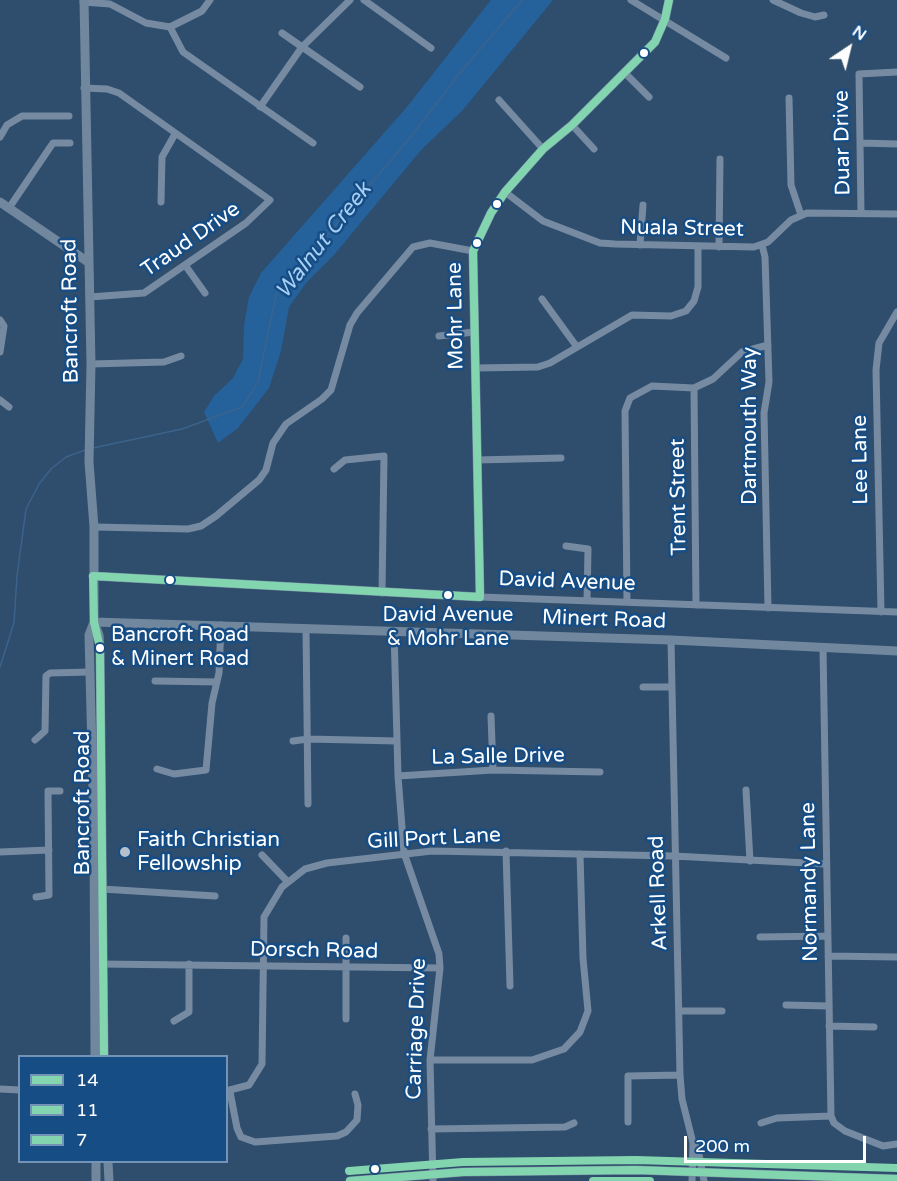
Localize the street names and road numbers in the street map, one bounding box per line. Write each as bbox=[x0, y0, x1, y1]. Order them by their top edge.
street label: Duar Drive bbox=[829, 90, 857, 196]
street label: Traud Drive bbox=[137, 197, 245, 283]
street label: Nuala Street bbox=[620, 215, 744, 243]
street label: Bancroft Road bbox=[57, 238, 85, 384]
street label: Mohr Lane bbox=[442, 262, 470, 370]
street label: Dartmouth Way bbox=[737, 347, 763, 505]
street label: Lee Lane bbox=[848, 415, 874, 505]
street label: Trent Street bbox=[665, 438, 693, 556]
street label: David Avenue bbox=[498, 567, 636, 597]
street label: Minert Road bbox=[541, 605, 667, 635]
street label: Bancroft Road bbox=[70, 731, 96, 875]
street label: La Salle Drive bbox=[431, 743, 565, 771]
street label: Normandy Lane bbox=[796, 802, 824, 962]
street label: Gill Port Lane bbox=[367, 823, 501, 855]
street label: Arkell Road bbox=[644, 835, 674, 951]
street label: Dorsch Road bbox=[250, 937, 378, 965]
street label: Carriage Drive bbox=[402, 958, 432, 1100]

